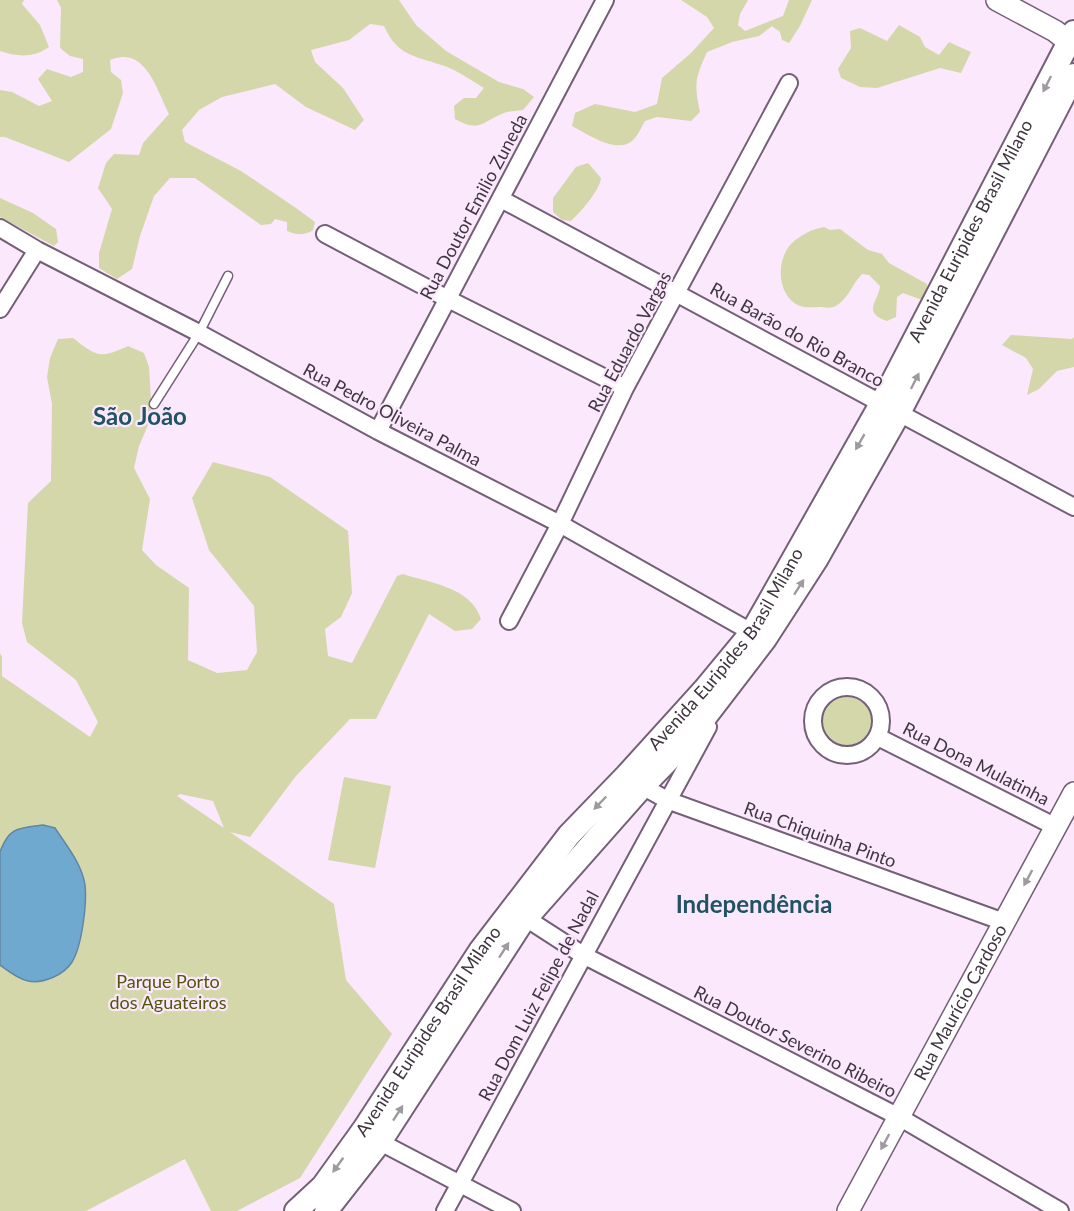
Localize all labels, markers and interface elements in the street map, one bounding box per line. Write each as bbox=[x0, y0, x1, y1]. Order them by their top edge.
one-way arrow bbox=[1043, 75, 1052, 92]
street label: Rua Doutor Emilio Zuneda bbox=[415, 110, 532, 303]
street label: Avenida Euripides Brasil Milano bbox=[903, 116, 1037, 345]
street label: Rua Eduardo Vargas bbox=[583, 267, 676, 416]
street label: Rua Barão do Rio Branco bbox=[707, 277, 888, 391]
street label: Rua Pedro Oliveira Palma bbox=[300, 358, 485, 470]
one-way arrow bbox=[910, 372, 920, 389]
district label: São João bbox=[93, 401, 187, 430]
one-way arrow bbox=[855, 434, 865, 451]
street label: Avenida Euripides Brasil Milano bbox=[643, 544, 807, 754]
one-way arrow bbox=[793, 580, 805, 596]
street label: Rua Dona Mulatinha bbox=[899, 717, 1053, 810]
one-way arrow bbox=[593, 795, 607, 809]
street label: Rua Chiquinha Pinto bbox=[741, 796, 900, 872]
one-way arrow bbox=[1023, 870, 1033, 887]
street label: Rua Dom Luiz Felipe de Nadal bbox=[473, 887, 603, 1104]
district label: Independência bbox=[676, 889, 832, 918]
street label: Rua Maurício Cardoso bbox=[909, 920, 1011, 1084]
street label: Avenida Euripides Brasil Milano bbox=[350, 921, 505, 1140]
one-way arrow bbox=[498, 942, 510, 958]
park label: Parque Porto dos Aguateiros bbox=[110, 970, 227, 1013]
street label: Rua Doutor Severino Ribeiro bbox=[690, 980, 901, 1102]
one-way arrow bbox=[393, 1105, 404, 1122]
one-way arrow bbox=[880, 1134, 890, 1151]
one-way arrow bbox=[332, 1156, 344, 1172]

